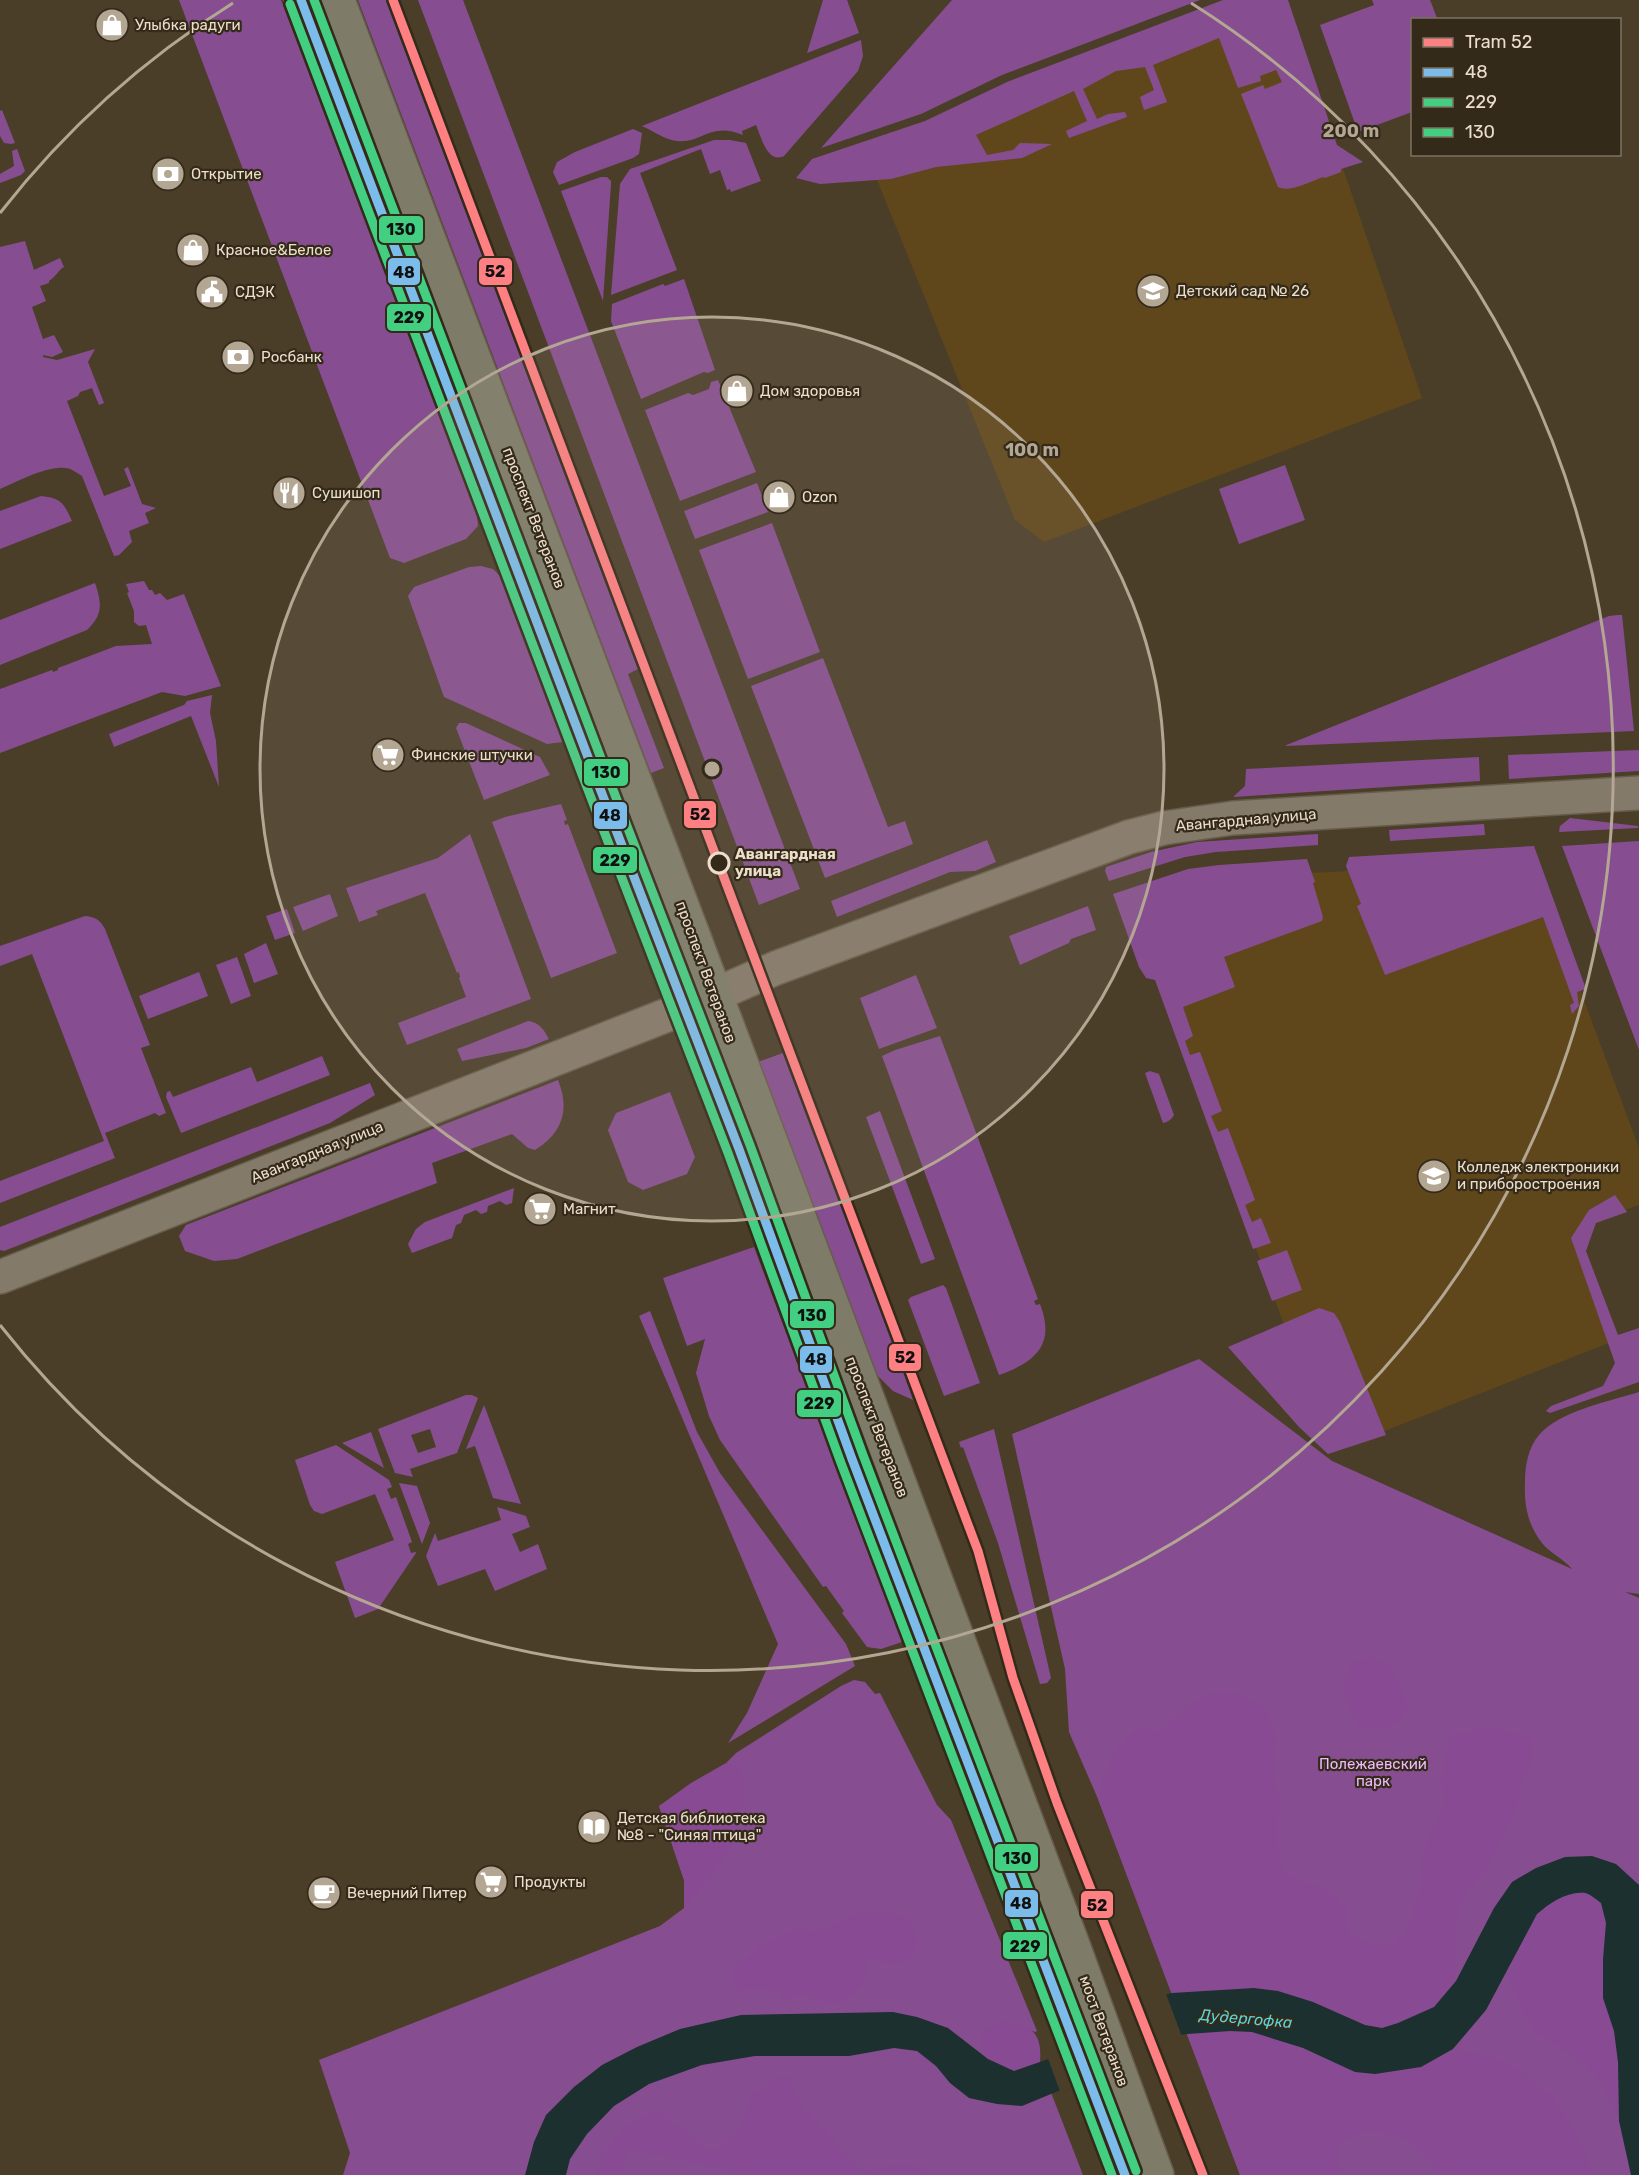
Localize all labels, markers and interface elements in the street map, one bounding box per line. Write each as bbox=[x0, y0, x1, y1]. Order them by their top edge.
shop icon: Улыбка радуги bbox=[94, 7, 130, 43]
place label: Улыбка радуги bbox=[135, 16, 241, 34]
legend bbox=[1411, 18, 1621, 156]
text: Tram 52 bbox=[1465, 31, 1532, 53]
text: 48 bbox=[1465, 61, 1488, 83]
text: 229 bbox=[1465, 91, 1497, 113]
text: 200 m bbox=[1323, 120, 1379, 142]
text: 130 bbox=[1465, 121, 1495, 143]
bank icon: Открытие bbox=[150, 156, 186, 192]
place label: Открытие bbox=[191, 165, 262, 183]
line badge: 130 bbox=[378, 215, 424, 244]
text: 130 bbox=[386, 220, 416, 239]
shop icon: Красное&Белое bbox=[175, 232, 211, 268]
place label: Красное&Белое bbox=[216, 241, 331, 259]
line badge: 48 bbox=[387, 257, 421, 286]
line badge: 52 bbox=[478, 257, 513, 286]
text: 52 bbox=[485, 262, 505, 281]
text: 48 bbox=[393, 263, 415, 282]
school or university icon: Детский сад № 26 bbox=[1135, 273, 1171, 309]
public building icon: СДЭК bbox=[194, 274, 230, 310]
place label: Детский сад № 26 bbox=[1176, 282, 1309, 300]
place label: СДЭК bbox=[235, 283, 275, 301]
line badge: 229 bbox=[386, 303, 432, 332]
text: 229 bbox=[393, 308, 425, 327]
bank icon: Росбанк bbox=[220, 339, 256, 375]
place label: Росбанк bbox=[261, 348, 322, 366]
shop icon: Дом здоровья bbox=[719, 373, 755, 409]
place label: Дом здоровья bbox=[760, 382, 860, 400]
text: 100 m bbox=[1005, 439, 1059, 461]
street label: проспект Ветеранов bbox=[499, 445, 569, 591]
restaurant icon: Сушишоп bbox=[271, 475, 307, 511]
shop icon: Ozon bbox=[761, 479, 797, 515]
place label: Сушишоп bbox=[312, 484, 380, 502]
place label: Ozon bbox=[802, 488, 837, 506]
supermarket icon: Финские штучки bbox=[370, 737, 406, 773]
place label: Финские штучки bbox=[411, 746, 533, 764]
line badge: 130 bbox=[583, 758, 629, 787]
centre of rings bbox=[702, 759, 722, 779]
text: 130 bbox=[591, 763, 621, 782]
line badge: 52 bbox=[683, 800, 717, 829]
line badge: 48 bbox=[593, 801, 628, 830]
text: 52 bbox=[690, 805, 710, 824]
street label: Авангардная улица bbox=[1175, 805, 1317, 835]
text: 48 bbox=[599, 806, 621, 825]
place label: Авангардная улица bbox=[735, 845, 836, 880]
line badge: 229 bbox=[592, 846, 638, 874]
text: 229 bbox=[599, 851, 631, 870]
marker: Авангардная улица bbox=[708, 852, 730, 874]
street label: проспект Ветеранов bbox=[672, 899, 740, 1045]
street label: Авангардная улица bbox=[248, 1117, 386, 1187]
school or university icon: Колледж электроники и приборостроения bbox=[1416, 1158, 1452, 1194]
place label: Колледж электроники и приборостроения bbox=[1457, 1158, 1619, 1193]
supermarket icon: Магнит bbox=[522, 1191, 558, 1227]
place label: Магнит bbox=[563, 1200, 616, 1218]
line badge: 130 bbox=[789, 1300, 835, 1329]
text: 130 bbox=[797, 1306, 827, 1325]
line badge: 52 bbox=[888, 1343, 922, 1372]
line badge: 48 bbox=[799, 1345, 833, 1374]
text: 52 bbox=[895, 1348, 915, 1367]
text: 48 bbox=[805, 1350, 827, 1369]
street label: проспект Ветеранов bbox=[842, 1354, 912, 1500]
line badge: 229 bbox=[796, 1389, 842, 1418]
text: 229 bbox=[803, 1394, 835, 1413]
park label: Полежаевский парк bbox=[1319, 1755, 1427, 1790]
library icon: Детская библиотека №8 - "Синяя птица" bbox=[576, 1809, 612, 1845]
place label: Детская библиотека №8 - "Синяя птица" bbox=[617, 1809, 766, 1844]
line badge: 130 bbox=[994, 1843, 1039, 1872]
text: 130 bbox=[1002, 1849, 1032, 1868]
supermarket icon: Продукты bbox=[473, 1864, 509, 1900]
place label: Продукты bbox=[514, 1873, 586, 1891]
cafe icon: Вечерний Питер bbox=[306, 1875, 342, 1911]
place label: Вечерний Питер bbox=[347, 1884, 467, 1902]
line badge: 48 bbox=[1004, 1889, 1039, 1918]
line badge: 52 bbox=[1080, 1890, 1114, 1919]
text: 48 bbox=[1010, 1894, 1032, 1913]
text: 52 bbox=[1087, 1896, 1107, 1915]
line badge: 229 bbox=[1002, 1931, 1048, 1960]
text: 229 bbox=[1009, 1937, 1041, 1956]
street label: мост Ветеранов bbox=[1076, 1973, 1132, 2089]
water label: Дудергофка bbox=[1197, 2005, 1293, 2032]

